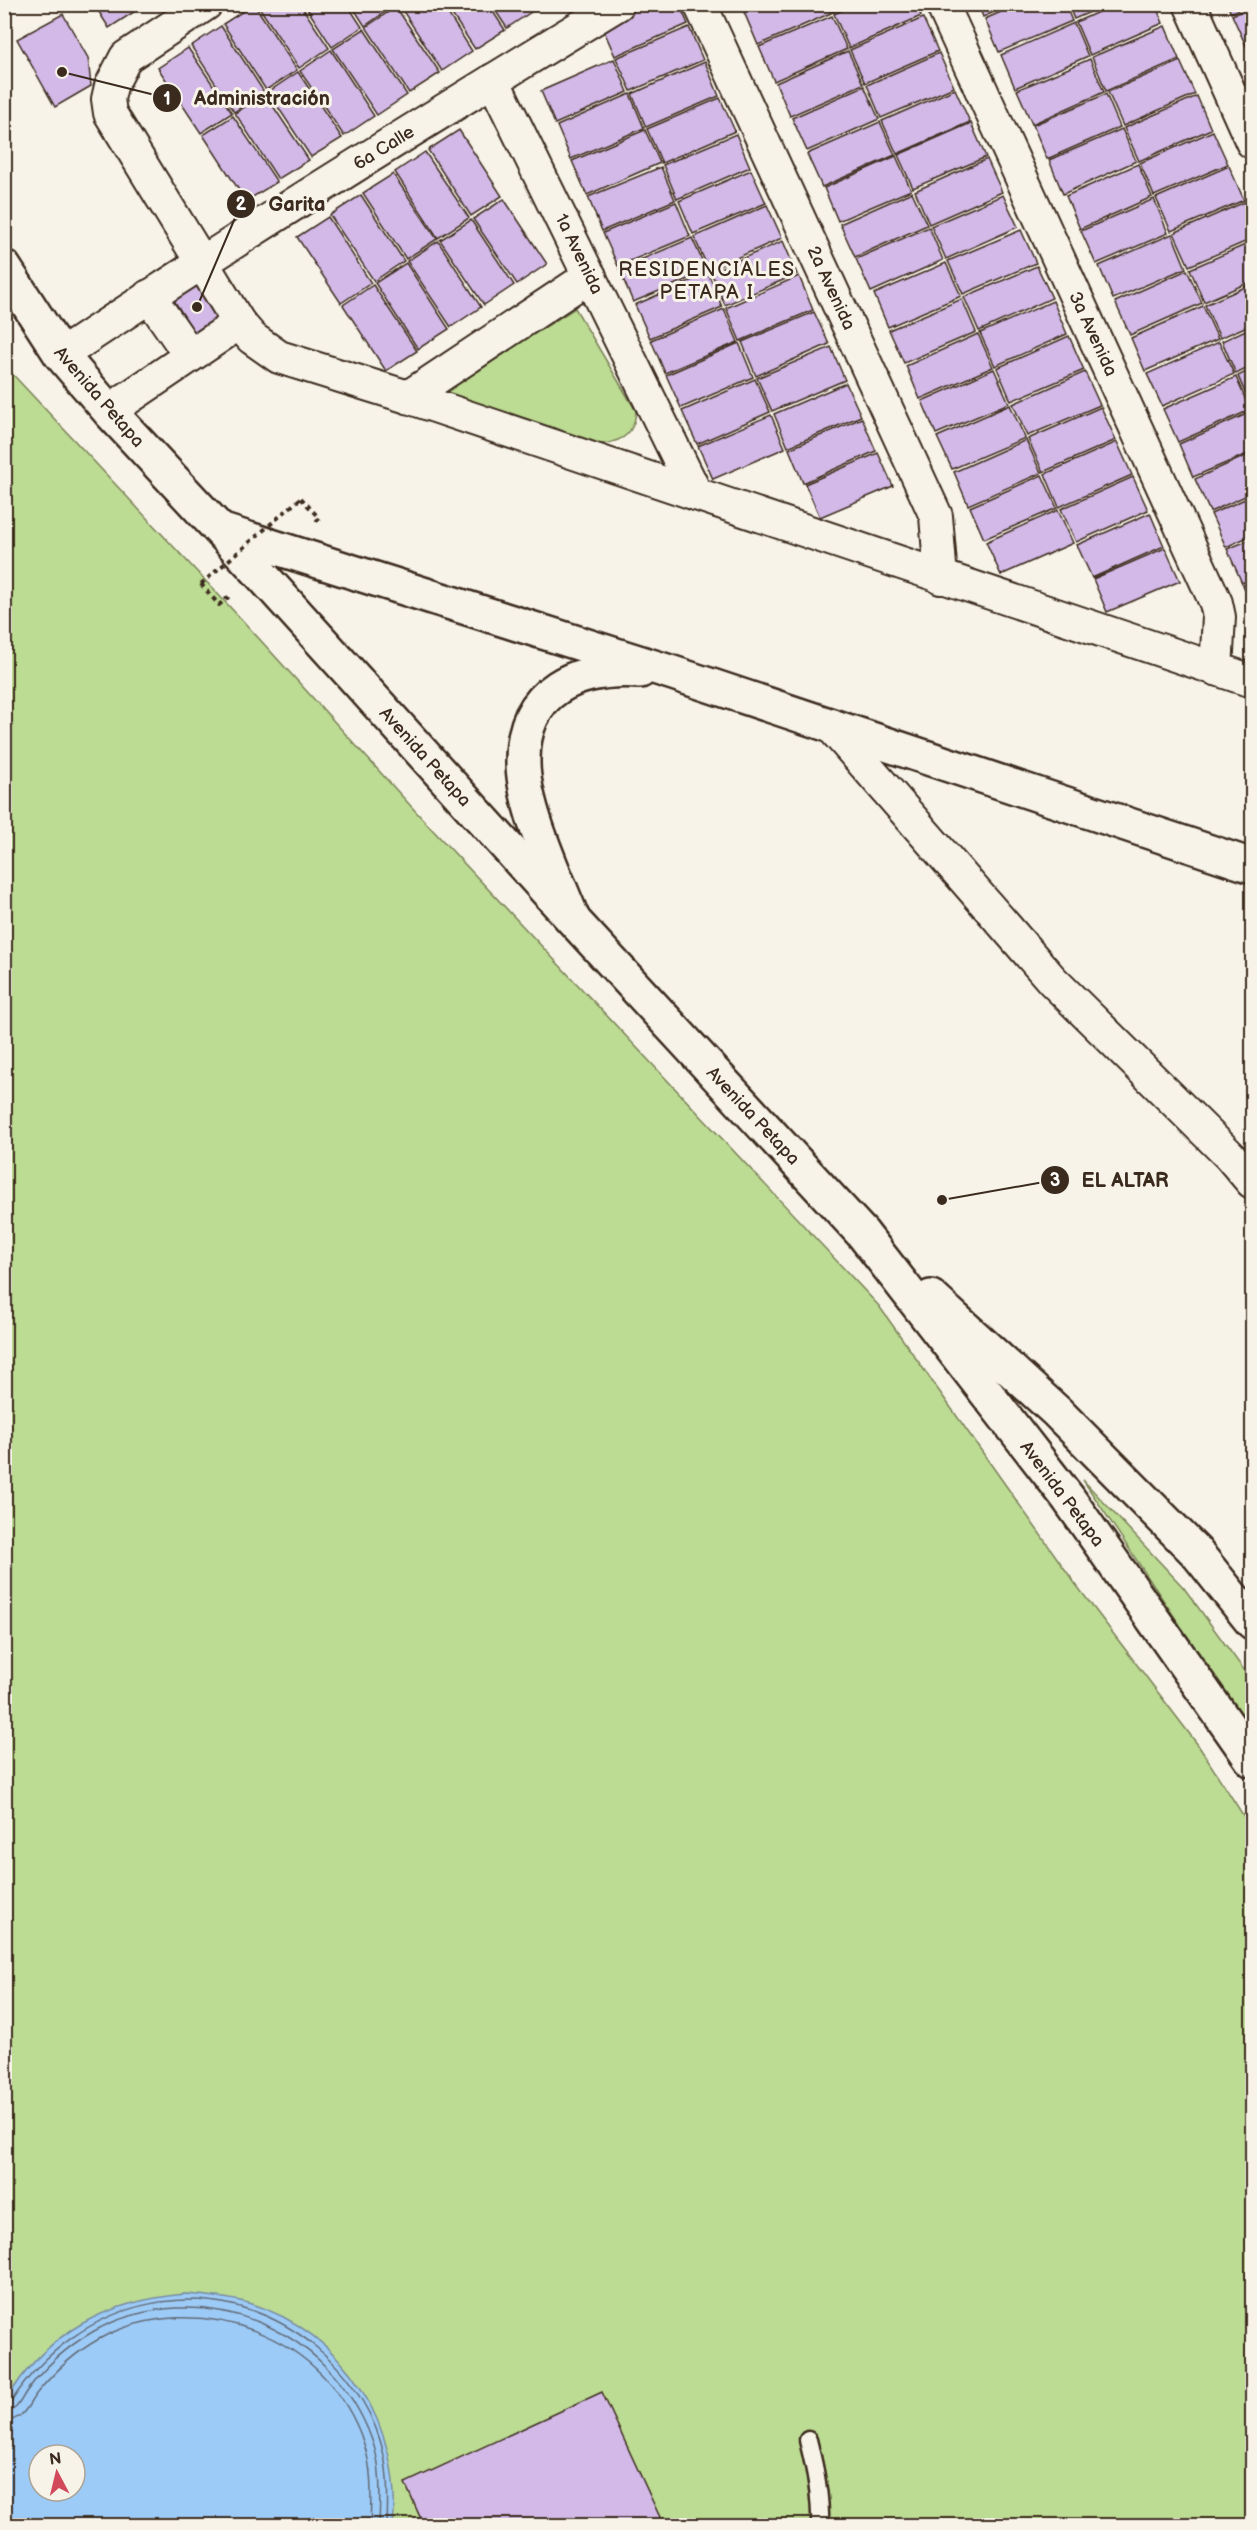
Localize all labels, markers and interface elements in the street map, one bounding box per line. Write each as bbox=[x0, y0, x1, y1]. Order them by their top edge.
callout: Administración bbox=[152, 79, 342, 117]
text: Administración bbox=[193, 87, 330, 111]
text: 1 bbox=[163, 89, 171, 110]
street label: 6a Calle bbox=[350, 121, 419, 175]
callout: Garita bbox=[226, 185, 337, 223]
text: Garita bbox=[269, 193, 325, 217]
text: 2 bbox=[236, 194, 247, 215]
street label: 1a Avenida bbox=[551, 211, 607, 297]
street label: 2a Avenida bbox=[802, 243, 860, 333]
district label: RESIDENCIALES PETAPA I bbox=[618, 258, 796, 305]
street label: 3a Avenida bbox=[1064, 288, 1122, 380]
street label: Avenida Petapa bbox=[50, 342, 148, 452]
street label: Avenida Petapa bbox=[375, 703, 475, 811]
street label: Avenida Petapa bbox=[702, 1063, 804, 1169]
callout: EL ALTAR bbox=[1040, 1161, 1181, 1199]
text: EL ALTAR bbox=[1081, 1169, 1169, 1193]
text: 3 bbox=[1050, 1170, 1060, 1191]
street label: Avenida Petapa bbox=[1016, 1437, 1108, 1551]
north arrow bbox=[27, 2443, 87, 2503]
text: N bbox=[48, 2449, 62, 2470]

